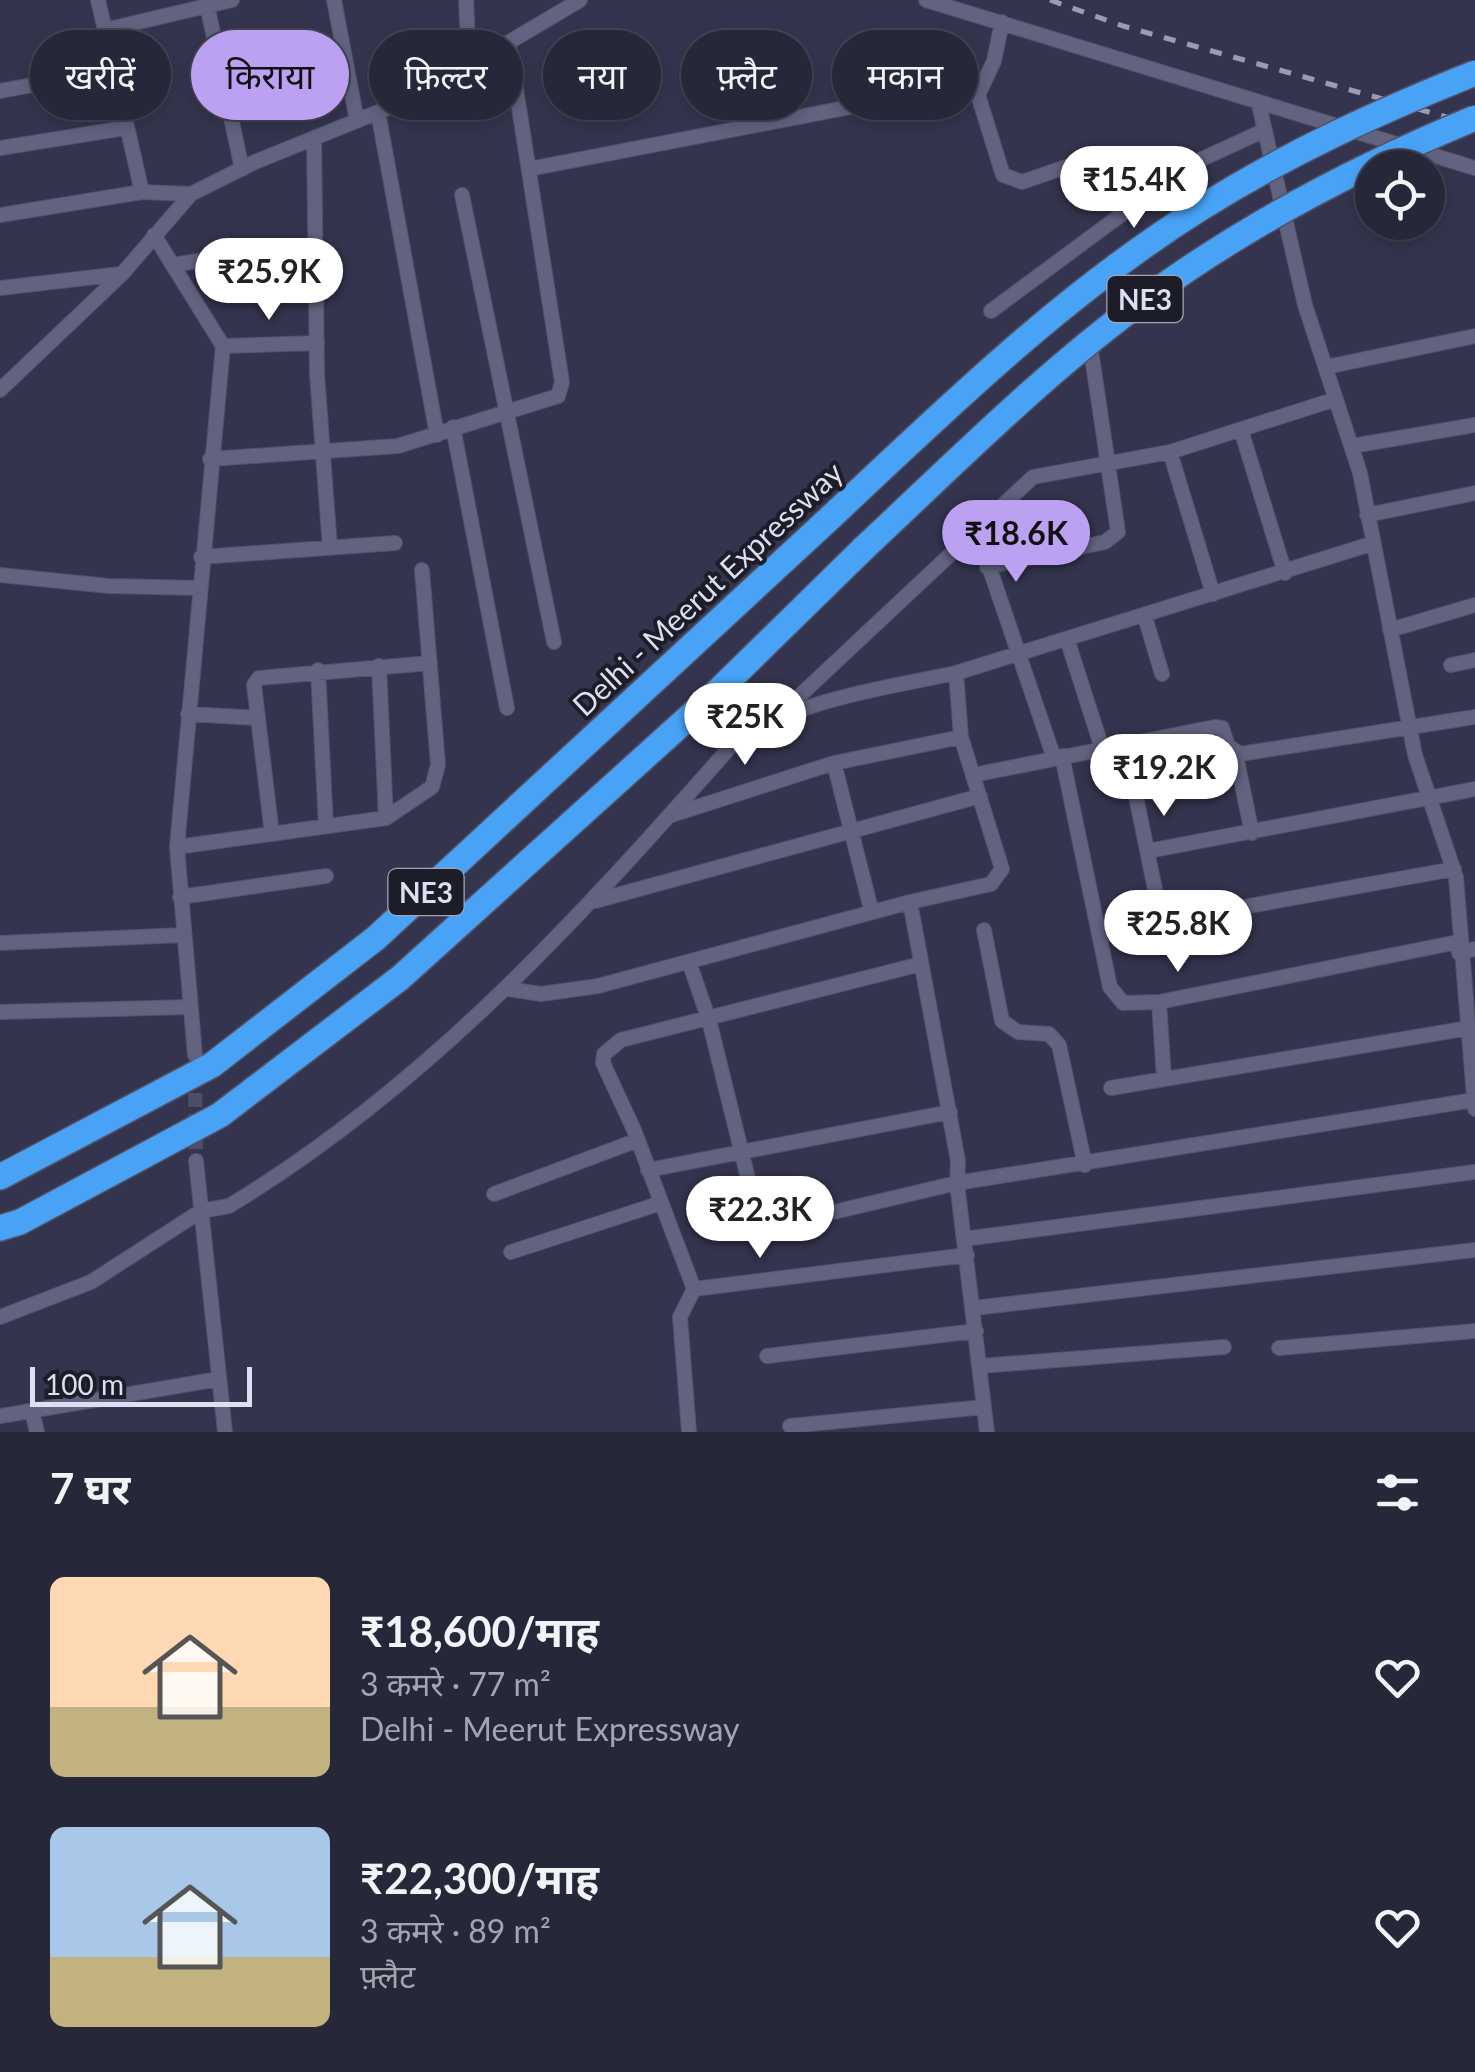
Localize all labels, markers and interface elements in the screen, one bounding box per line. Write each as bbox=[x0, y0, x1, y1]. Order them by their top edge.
chip: खरीदें bbox=[30, 30, 171, 120]
chip: किराया bbox=[191, 30, 349, 120]
chip: फ़िल्टर bbox=[369, 30, 523, 120]
chip: नया bbox=[543, 30, 661, 120]
chip: फ़्लैट bbox=[681, 30, 812, 120]
chip: मकान bbox=[832, 30, 978, 120]
pin: ₹15.4K bbox=[1053, 146, 1215, 231]
map controls bbox=[1355, 150, 1445, 240]
button: locate bbox=[1355, 150, 1445, 240]
text: ₹15.4K bbox=[1082, 159, 1186, 198]
pin: ₹25.9K bbox=[188, 238, 350, 323]
text: ₹25.9K bbox=[217, 251, 321, 290]
road number: NE3 bbox=[1108, 276, 1182, 322]
street label: Delhi - Meerut Expressway bbox=[565, 453, 850, 722]
pin: ₹18.6K bbox=[935, 500, 1097, 585]
text: ₹18.6K bbox=[964, 513, 1068, 552]
pin: ₹25K bbox=[686, 683, 804, 768]
text: ₹25K bbox=[706, 696, 784, 735]
pin: ₹19.2K bbox=[1083, 734, 1245, 819]
text: ₹19.2K bbox=[1112, 747, 1216, 786]
road number: NE3 bbox=[388, 869, 464, 915]
pin: ₹25.8K bbox=[1097, 890, 1259, 975]
text: ₹25.8K bbox=[1126, 903, 1230, 942]
pin: ₹22.3K bbox=[679, 1176, 841, 1261]
text: ₹22.3K bbox=[708, 1189, 812, 1228]
scale bar bbox=[30, 1362, 252, 1406]
text: 100 m bbox=[45, 1367, 124, 1401]
text: 7 घर bbox=[50, 1463, 130, 1513]
icon: filters bbox=[1370, 1465, 1425, 1520]
text: ₹18,600/माह bbox=[360, 1606, 599, 1656]
icon: home bbox=[130, 1617, 250, 1737]
icon: heart bbox=[1370, 1650, 1425, 1705]
text: 3 कमरे · 77 m² bbox=[360, 1664, 551, 1703]
text: Delhi - Meerut Expressway bbox=[360, 1709, 739, 1748]
text: ₹22,300/माह bbox=[360, 1853, 599, 1903]
icon: home bbox=[130, 1867, 250, 1987]
icon: heart bbox=[1370, 1900, 1425, 1955]
text: 3 कमरे · 89 m² bbox=[360, 1911, 551, 1950]
text: फ़्लैट bbox=[360, 1956, 415, 1995]

